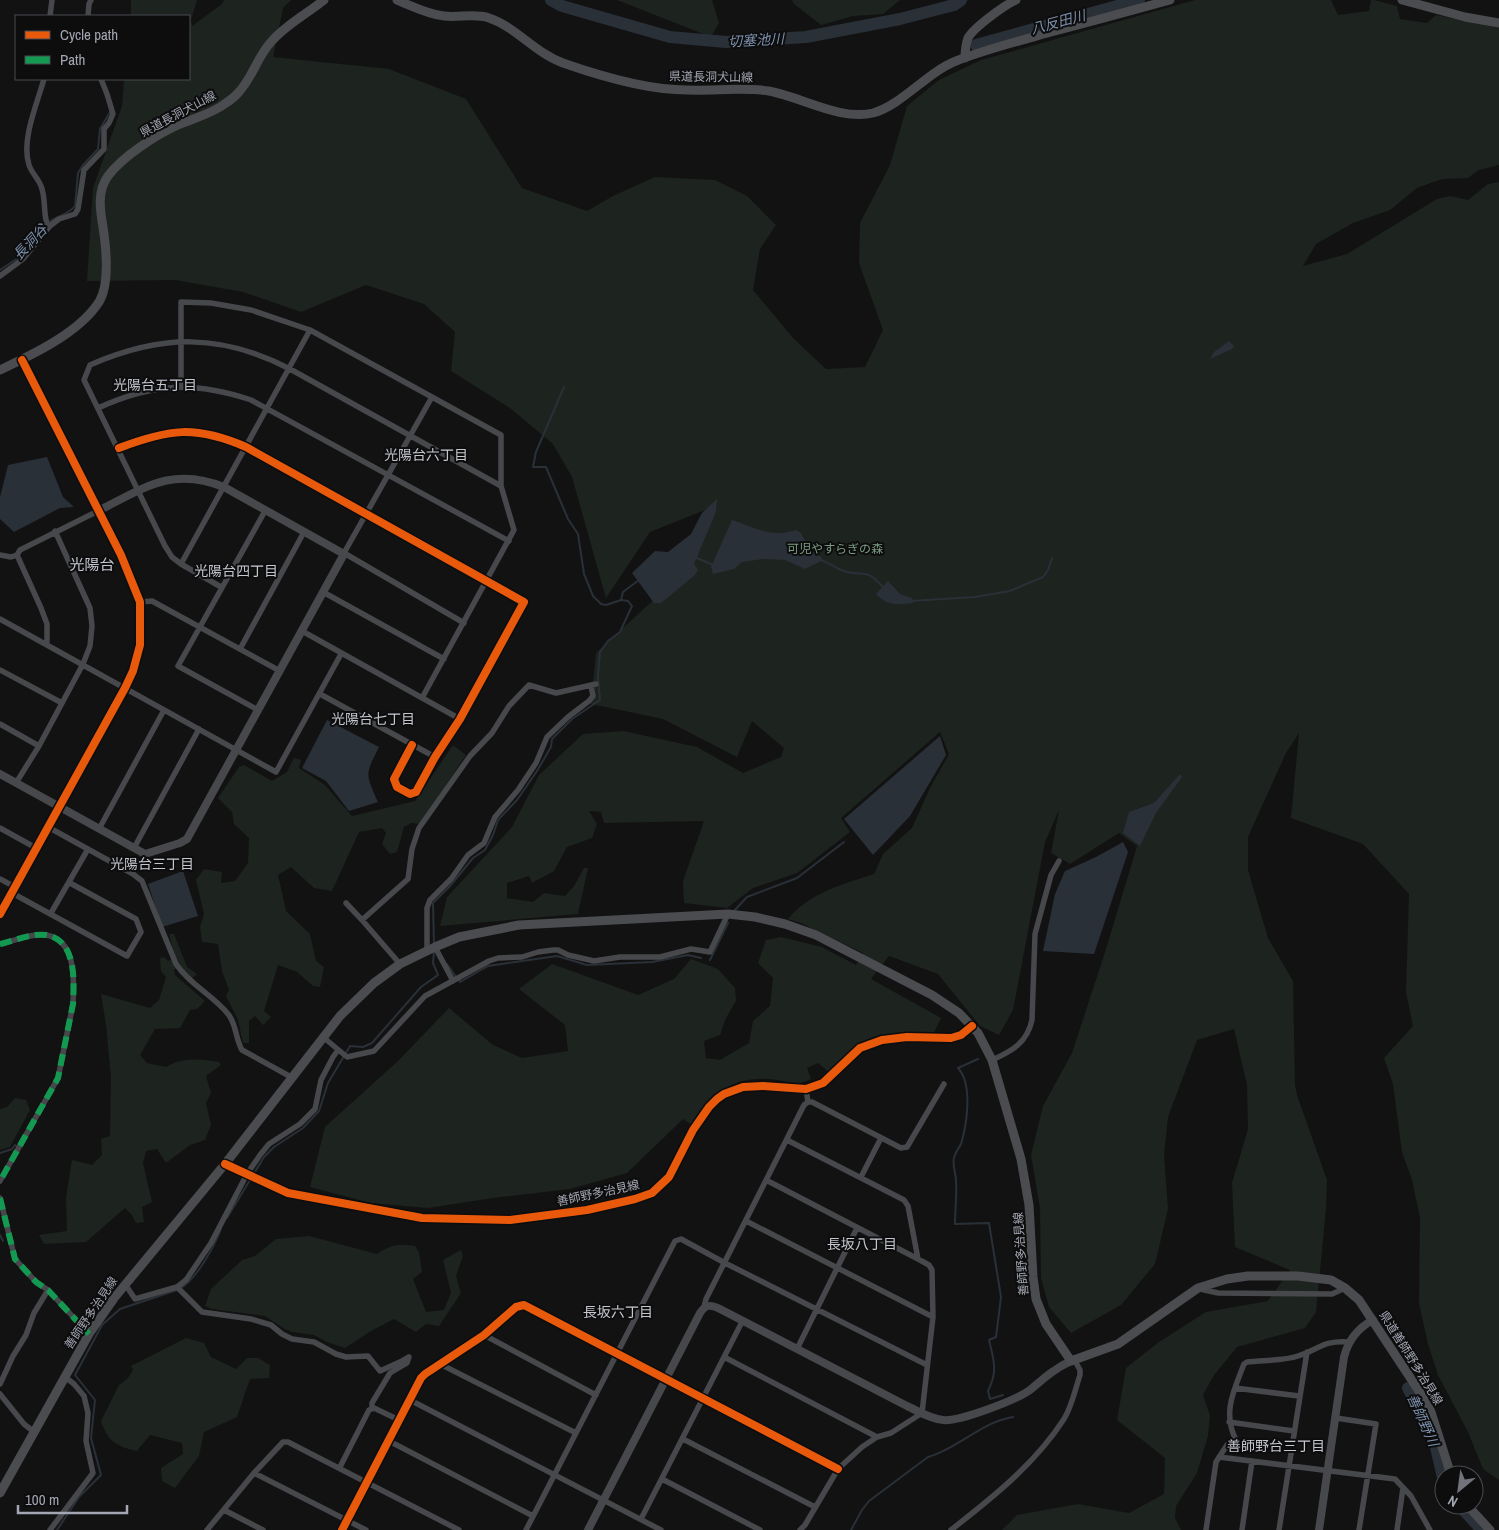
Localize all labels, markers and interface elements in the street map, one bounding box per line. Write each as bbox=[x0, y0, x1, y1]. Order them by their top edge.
water label: 八反田川 bbox=[1029, 6, 1089, 38]
legend bbox=[15, 15, 190, 80]
text: Cycle path bbox=[60, 24, 118, 45]
water label: 切塞池川 bbox=[728, 29, 786, 50]
text: Path bbox=[60, 49, 85, 70]
street label: 県道長洞犬山線 bbox=[669, 68, 753, 86]
street label: 県道長洞犬山線 bbox=[137, 87, 219, 141]
water label: 長洞谷 bbox=[9, 220, 52, 263]
district label: 光陽台五丁目 bbox=[113, 376, 197, 394]
district label: 光陽台六丁目 bbox=[384, 446, 468, 464]
park label: 可児やすらぎの森 bbox=[787, 541, 883, 557]
district label: 光陽台 bbox=[69, 554, 115, 575]
district label: 光陽台四丁目 bbox=[194, 562, 278, 580]
district label: 光陽台七丁目 bbox=[331, 710, 415, 728]
district label: 光陽台三丁目 bbox=[110, 855, 194, 873]
street label: 善師野多治見線 bbox=[555, 1176, 641, 1210]
street label: 善師野多治見線 bbox=[1010, 1212, 1032, 1296]
district label: 長坂八丁目 bbox=[827, 1235, 897, 1253]
street label: 善師野多治見線 bbox=[61, 1274, 121, 1352]
district label: 長坂六丁目 bbox=[583, 1303, 653, 1321]
street label: 県道善師野多治見線 bbox=[1376, 1308, 1446, 1408]
water label: 善師野川 bbox=[1403, 1391, 1443, 1451]
district label: 善師野台三丁目 bbox=[1227, 1437, 1325, 1455]
north arrow bbox=[1434, 1465, 1484, 1515]
scale bar bbox=[18, 1482, 126, 1514]
text: 100 m bbox=[25, 1489, 59, 1510]
text: N bbox=[1445, 1491, 1461, 1511]

